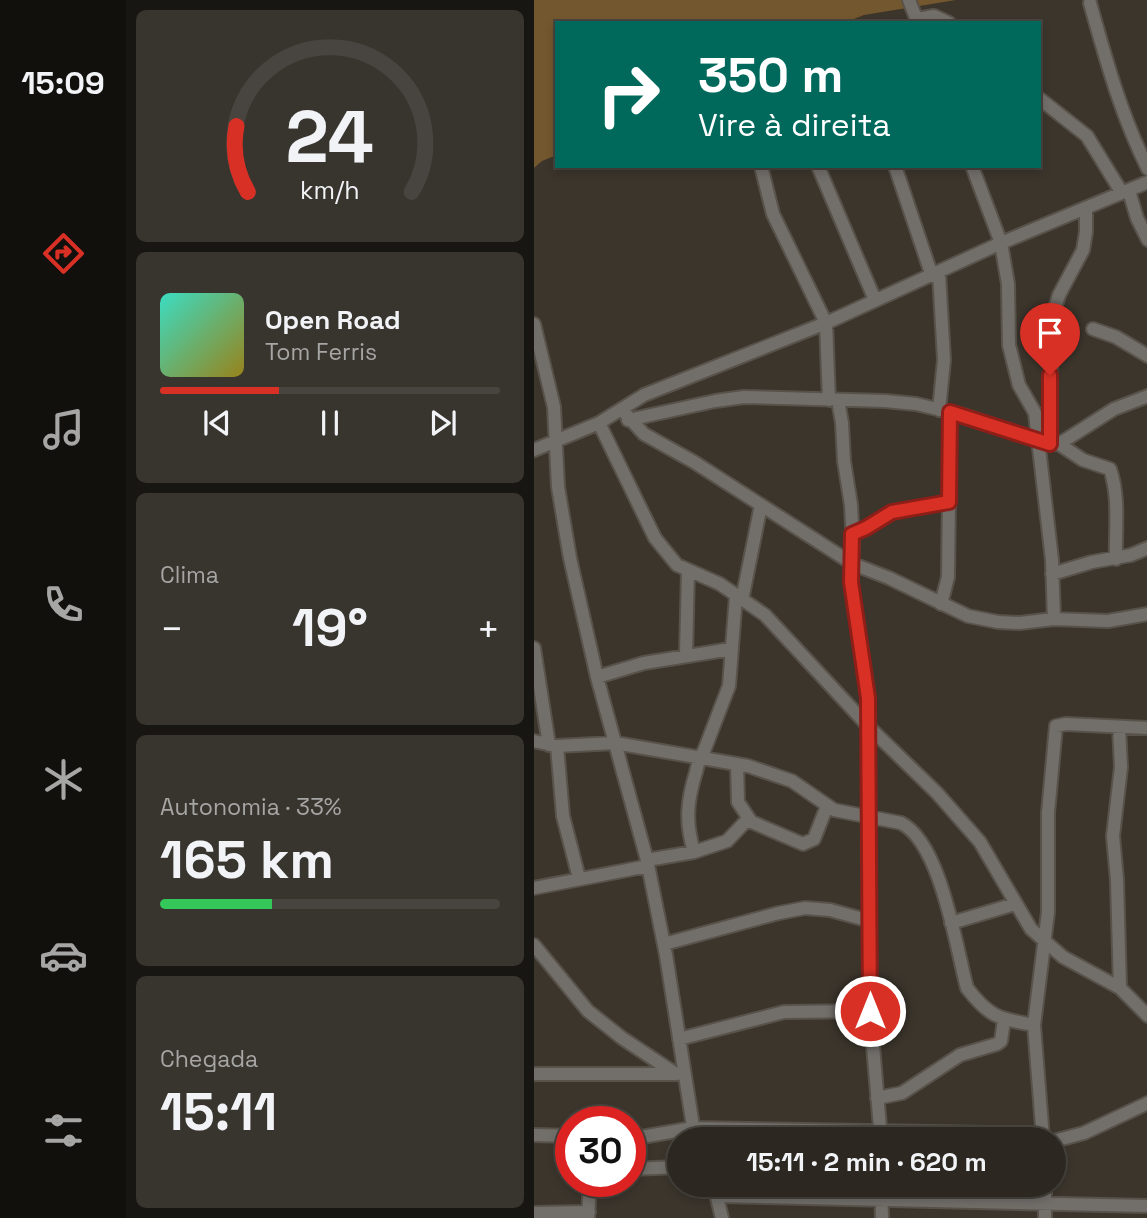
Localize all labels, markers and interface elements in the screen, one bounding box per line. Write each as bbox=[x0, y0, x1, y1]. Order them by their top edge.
text: 350 m bbox=[698, 44, 843, 106]
icon: right bbox=[583, 49, 674, 140]
text: 15:09 bbox=[21, 63, 105, 103]
text: 24 bbox=[286, 90, 374, 183]
text: Vire à direita bbox=[698, 105, 891, 145]
text: km/h bbox=[300, 174, 360, 206]
icon: directions bbox=[39, 229, 88, 278]
text: Open Road bbox=[265, 303, 401, 337]
pin bbox=[1020, 303, 1080, 375]
icon: arrive bbox=[1031, 314, 1069, 352]
text: Tom Ferris bbox=[265, 337, 377, 367]
icon: previous bbox=[198, 404, 236, 442]
icon: pause bbox=[311, 404, 349, 442]
icon: next bbox=[424, 404, 462, 442]
icon: music bbox=[39, 405, 88, 454]
text: Clima bbox=[160, 560, 219, 590]
icon: phone bbox=[39, 580, 88, 629]
text: 19° bbox=[292, 595, 368, 661]
text: − bbox=[160, 605, 184, 653]
text: + bbox=[476, 605, 500, 653]
icon: climate bbox=[39, 755, 88, 804]
text: Autonomia · 33% bbox=[160, 792, 342, 822]
text: 165 km bbox=[160, 827, 334, 893]
icon: car bbox=[39, 931, 88, 980]
position arrow bbox=[833, 974, 907, 1048]
text: Chegada bbox=[160, 1044, 258, 1074]
text: 15:11 bbox=[160, 1079, 277, 1145]
icon: filters bbox=[39, 1106, 88, 1155]
speed limit sign: 30 bbox=[555, 1106, 646, 1197]
text: 15:11 · 2 min · 620 m bbox=[746, 1145, 987, 1179]

